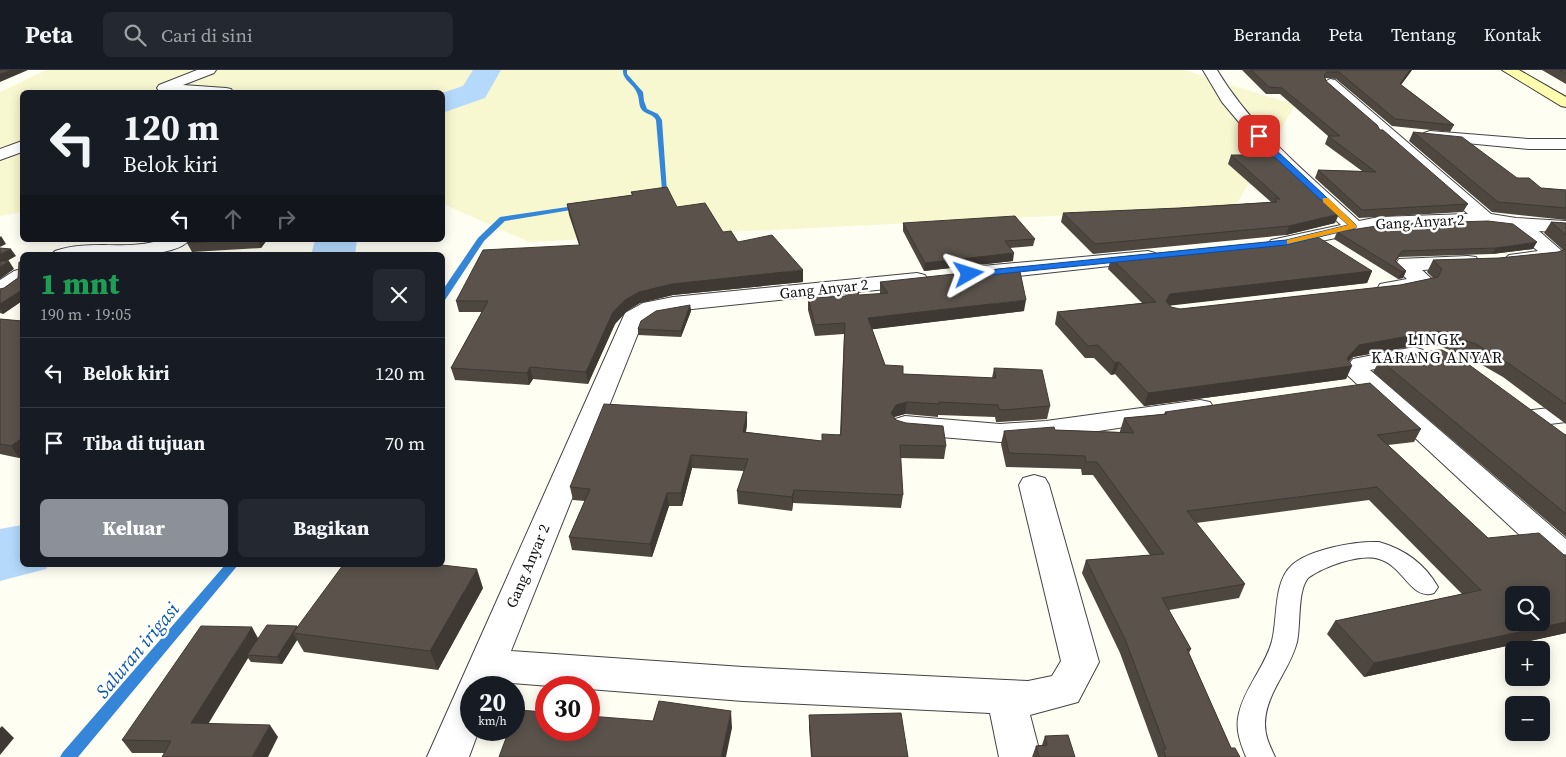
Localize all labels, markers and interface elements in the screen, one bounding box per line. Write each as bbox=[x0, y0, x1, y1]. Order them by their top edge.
search box bbox=[103, 12, 453, 57]
text: Peta bbox=[25, 18, 73, 51]
icon: search bbox=[121, 21, 149, 49]
text: Cari di sini bbox=[161, 22, 253, 48]
text: Beranda bbox=[1233, 22, 1301, 47]
text: Peta bbox=[1329, 22, 1363, 47]
text: Tentang bbox=[1391, 22, 1456, 47]
text: Kontak bbox=[1484, 22, 1541, 47]
text: 120 m bbox=[123, 104, 219, 152]
icon: left bbox=[40, 110, 105, 175]
pin bbox=[1238, 115, 1280, 157]
icon: arrive bbox=[1245, 122, 1273, 150]
text: Belok kiri bbox=[123, 149, 218, 179]
icon: left bbox=[166, 205, 194, 233]
icon: ahead bbox=[219, 205, 247, 233]
icon: right bbox=[272, 205, 300, 233]
street label: Gang Anyar 2 bbox=[1375, 209, 1465, 234]
position arrow bbox=[942, 247, 994, 299]
text: 1 mnt bbox=[40, 263, 119, 304]
button: close bbox=[373, 269, 425, 321]
street label: Gang Anyar 2 bbox=[779, 273, 869, 304]
text: 190 m · 19:05 bbox=[40, 303, 131, 325]
district label: LINGK. KARANG ANYAR bbox=[1371, 328, 1503, 368]
icon: left bbox=[40, 359, 68, 387]
text: Belok kiri bbox=[83, 360, 170, 386]
text: 120 m bbox=[375, 360, 425, 386]
icon: arrive bbox=[40, 429, 68, 457]
text: Tiba di tujuan bbox=[83, 430, 205, 456]
text: 70 m bbox=[384, 430, 425, 456]
button: Keluar bbox=[40, 499, 228, 557]
button: Bagikan bbox=[238, 499, 425, 557]
street label: Gang Anyar 2 bbox=[500, 521, 555, 611]
map controls bbox=[1505, 586, 1550, 741]
button: search bbox=[1505, 586, 1550, 631]
water label: Saluran irigasi bbox=[89, 596, 185, 703]
button: + bbox=[1505, 641, 1550, 686]
speed limit sign: 30 bbox=[535, 676, 600, 741]
text: 20 bbox=[479, 685, 506, 719]
button: − bbox=[1505, 696, 1550, 741]
text: km/h bbox=[478, 713, 507, 729]

